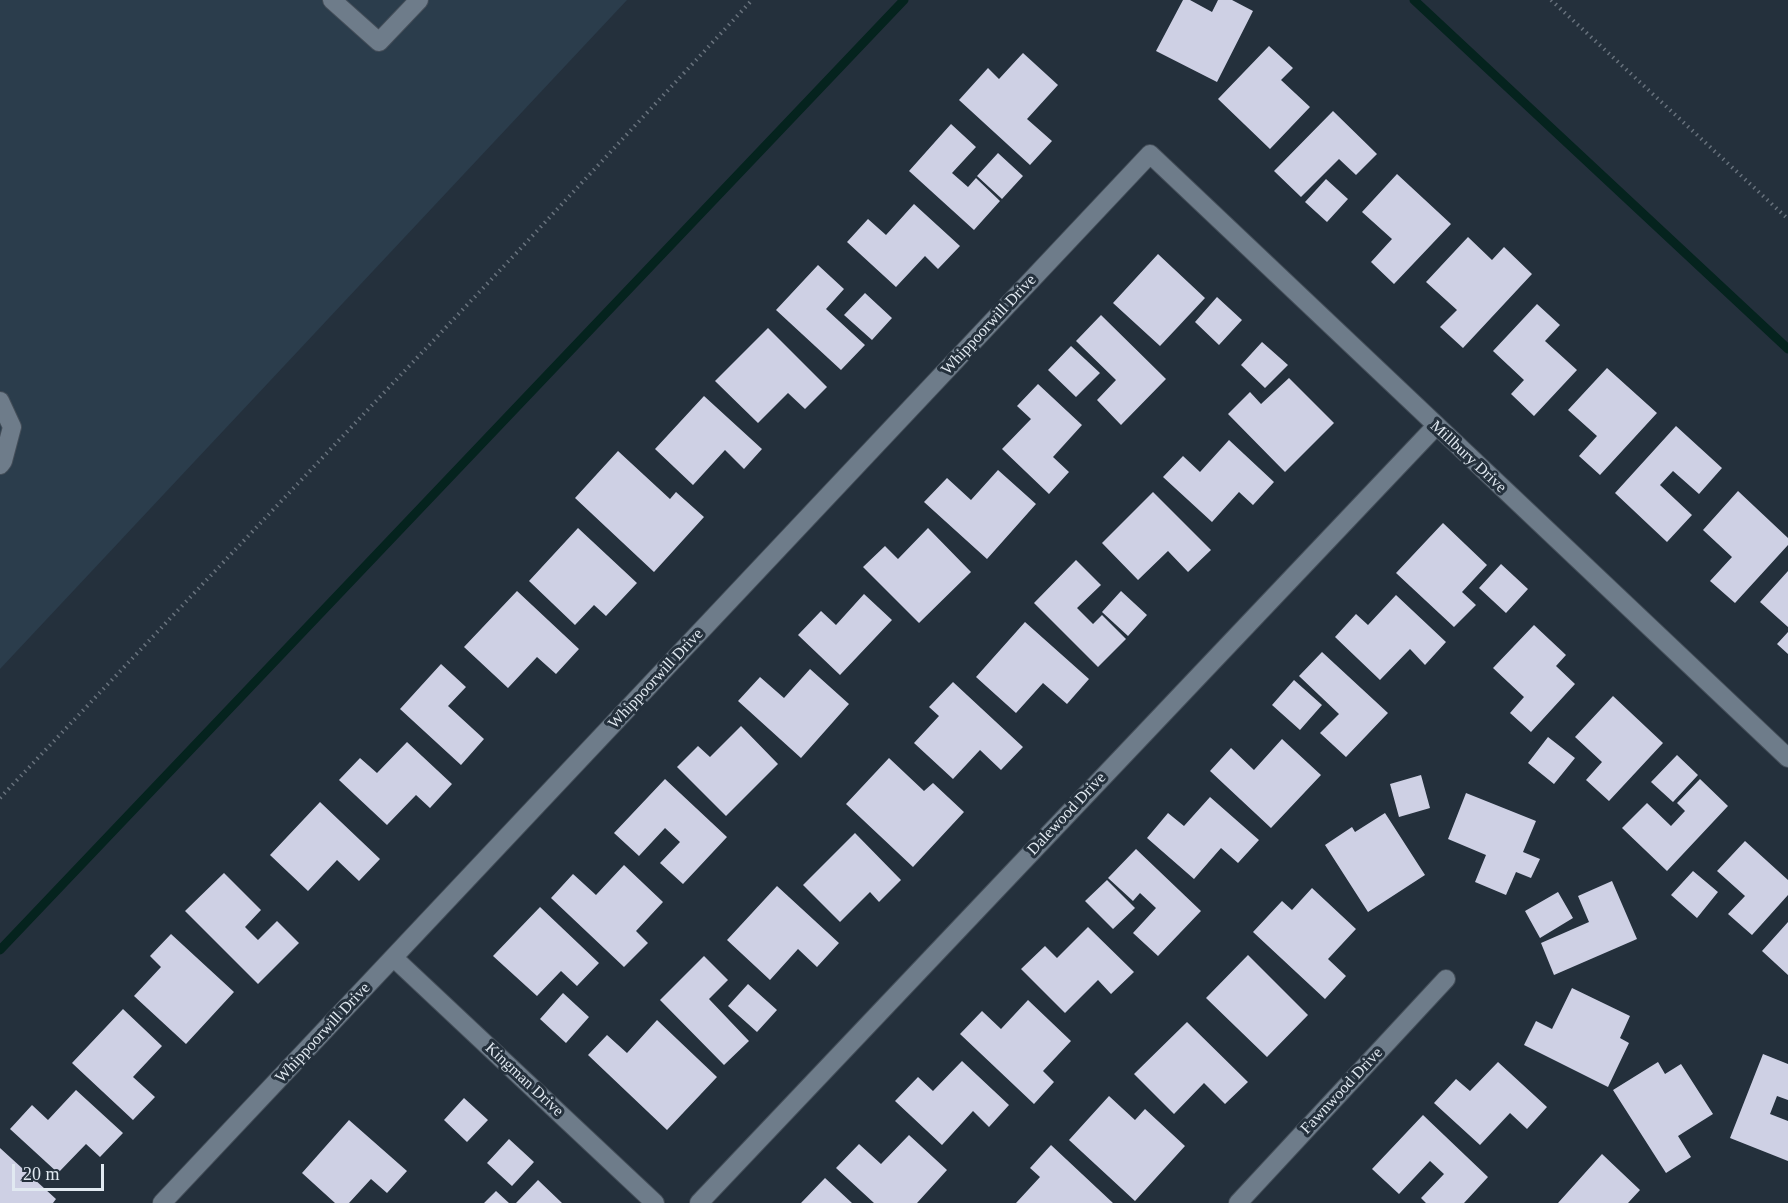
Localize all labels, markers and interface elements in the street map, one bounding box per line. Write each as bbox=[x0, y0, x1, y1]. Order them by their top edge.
street label: Whippoorwill Drive bbox=[938, 271, 1040, 379]
street label: Millbury Drive bbox=[1426, 417, 1510, 497]
street label: Whippoorwill Drive bbox=[605, 625, 707, 733]
street label: Dalewood Drive bbox=[1024, 769, 1110, 859]
street label: Whippoorwill Drive bbox=[272, 979, 374, 1087]
street label: Kingman Drive bbox=[481, 1039, 567, 1121]
street label: Fawnwood Drive bbox=[1297, 1044, 1387, 1138]
scale bar bbox=[15, 1152, 106, 1190]
text: 20 m bbox=[23, 1164, 60, 1184]

